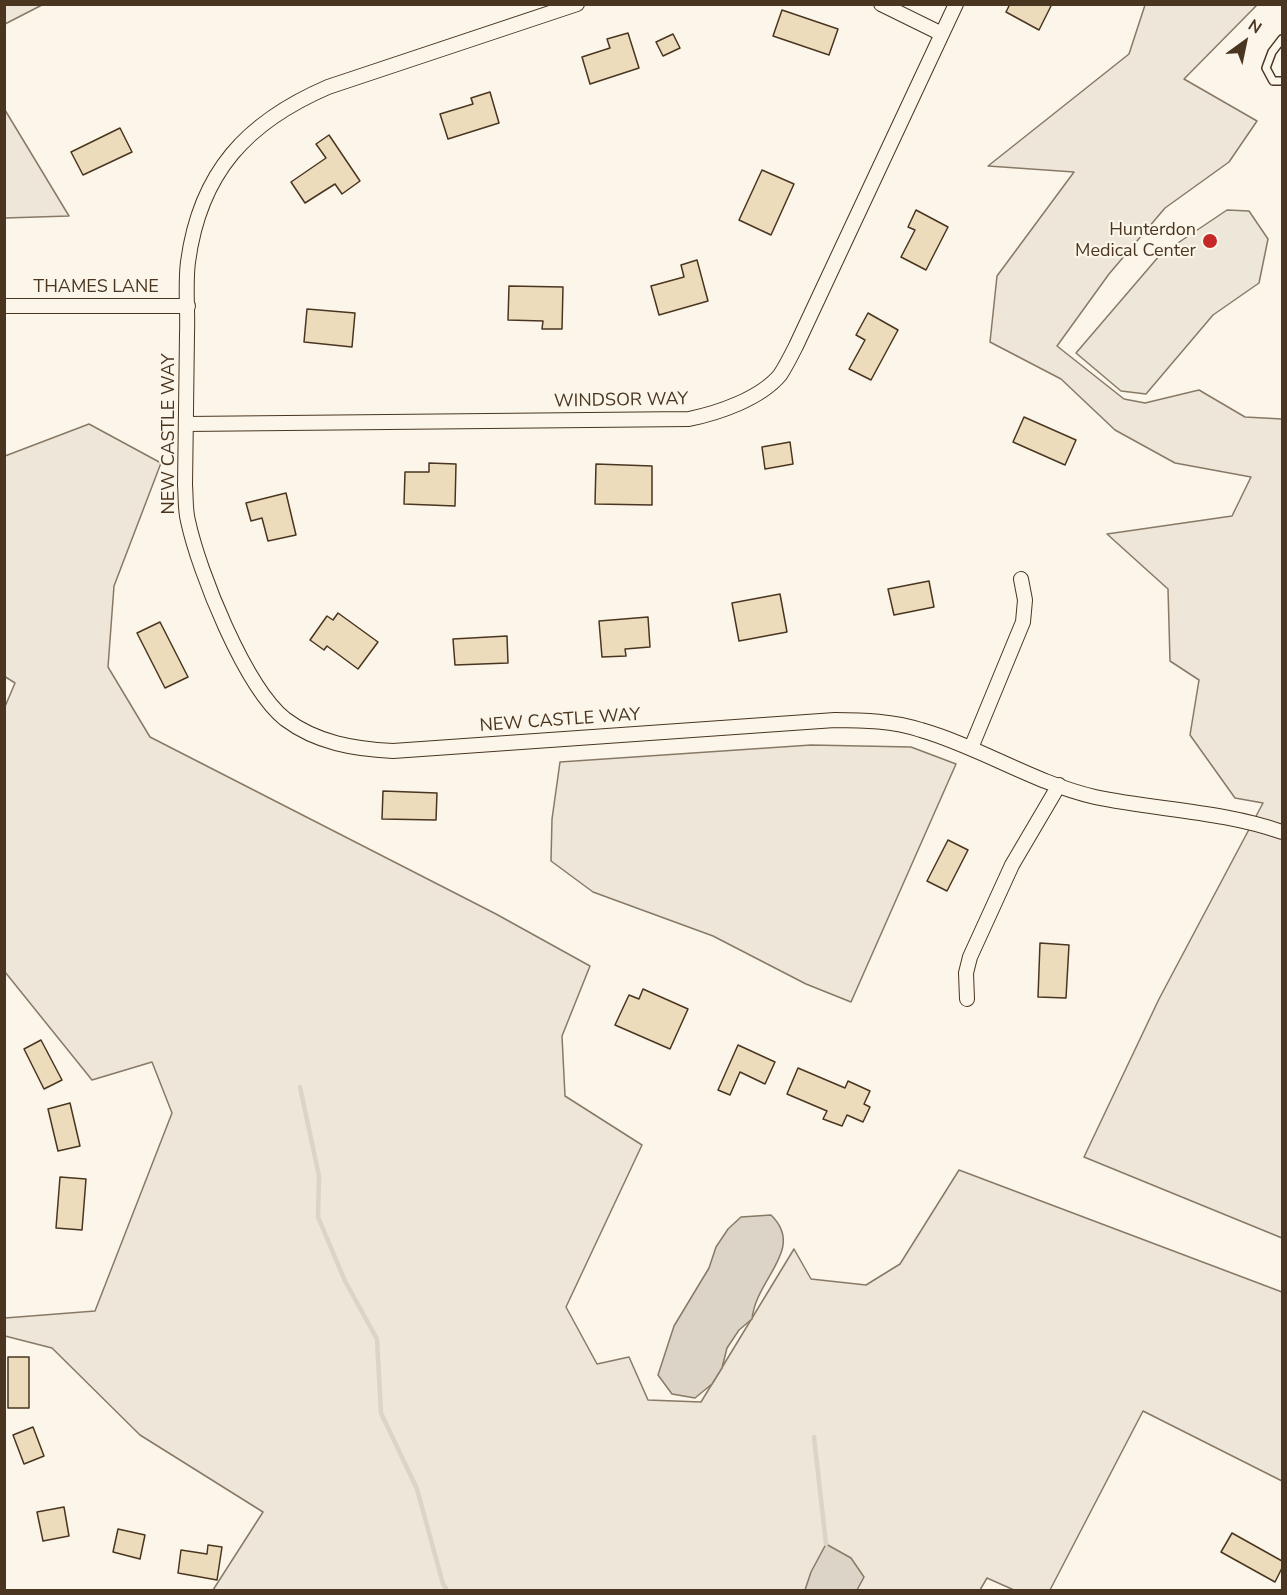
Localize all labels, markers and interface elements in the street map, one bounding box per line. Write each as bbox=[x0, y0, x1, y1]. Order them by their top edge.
north arrow bbox=[1215, 12, 1275, 72]
text: N bbox=[1244, 14, 1266, 39]
place label: Hunterdon Medical Center bbox=[1075, 220, 1196, 262]
marker: Hunterdon Medical Center bbox=[1201, 232, 1219, 250]
street label: THAMES LANE bbox=[33, 277, 159, 299]
street label: NEW CASTLE WAY bbox=[159, 354, 181, 514]
street label: WINDSOR WAY bbox=[554, 389, 688, 413]
street label: NEW CASTLE WAY bbox=[479, 705, 641, 737]

